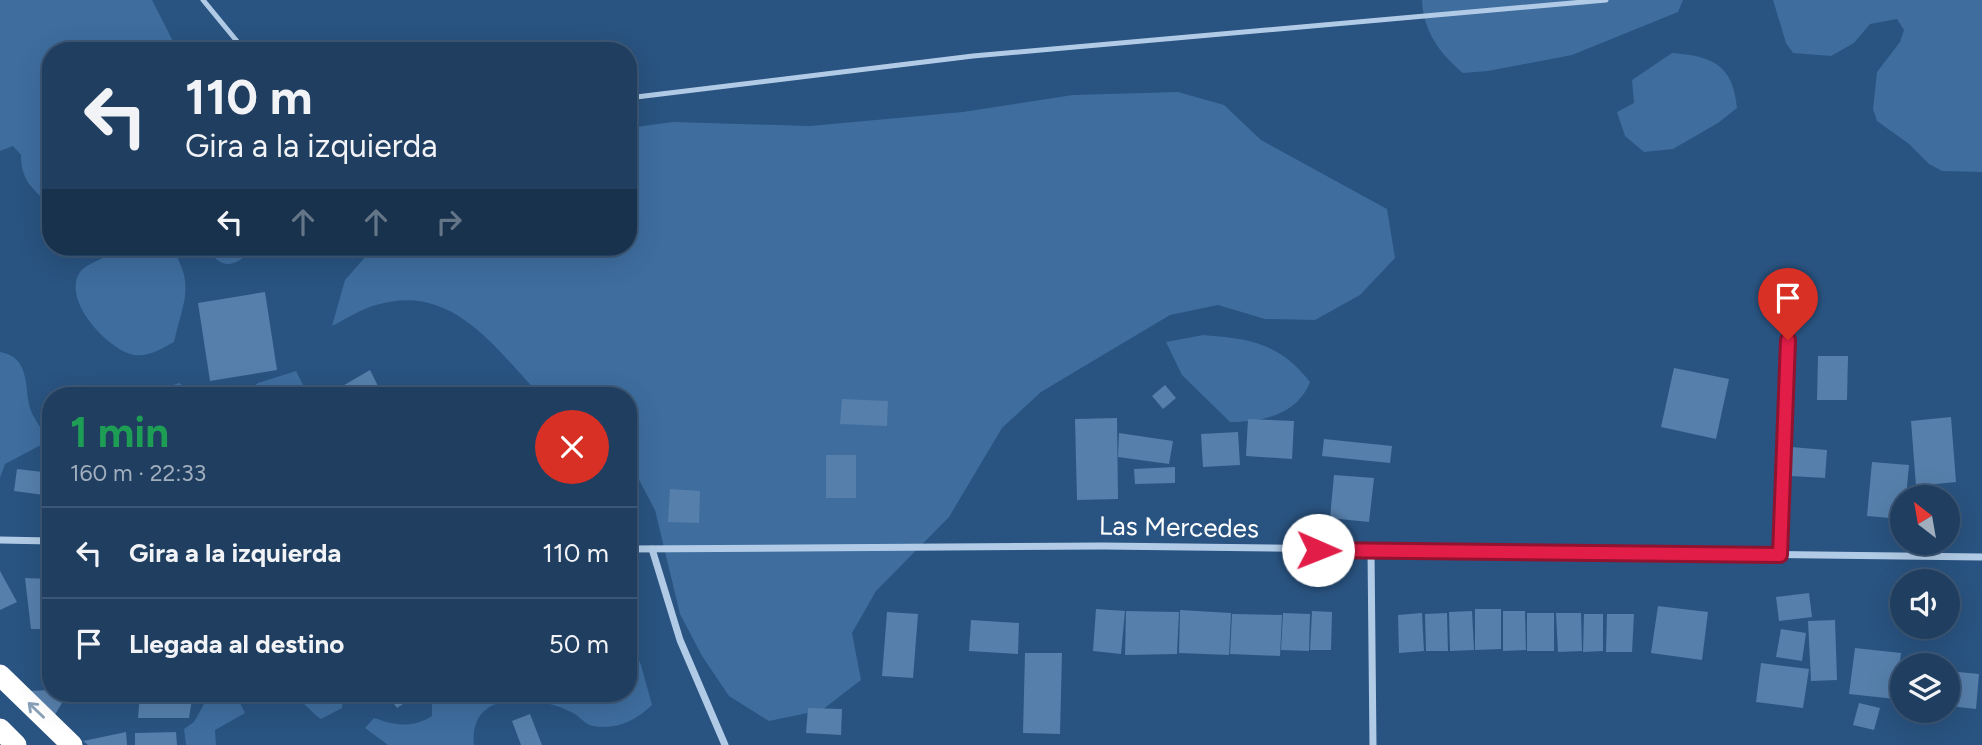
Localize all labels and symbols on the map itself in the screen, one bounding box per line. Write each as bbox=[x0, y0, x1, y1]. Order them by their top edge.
pin bbox=[1758, 268, 1818, 340]
north arrow bbox=[1890, 485, 1960, 555]
street label: Las Mercedes bbox=[1099, 510, 1259, 544]
position arrow bbox=[1281, 513, 1355, 587]
one-way arrow bbox=[28, 702, 45, 719]

